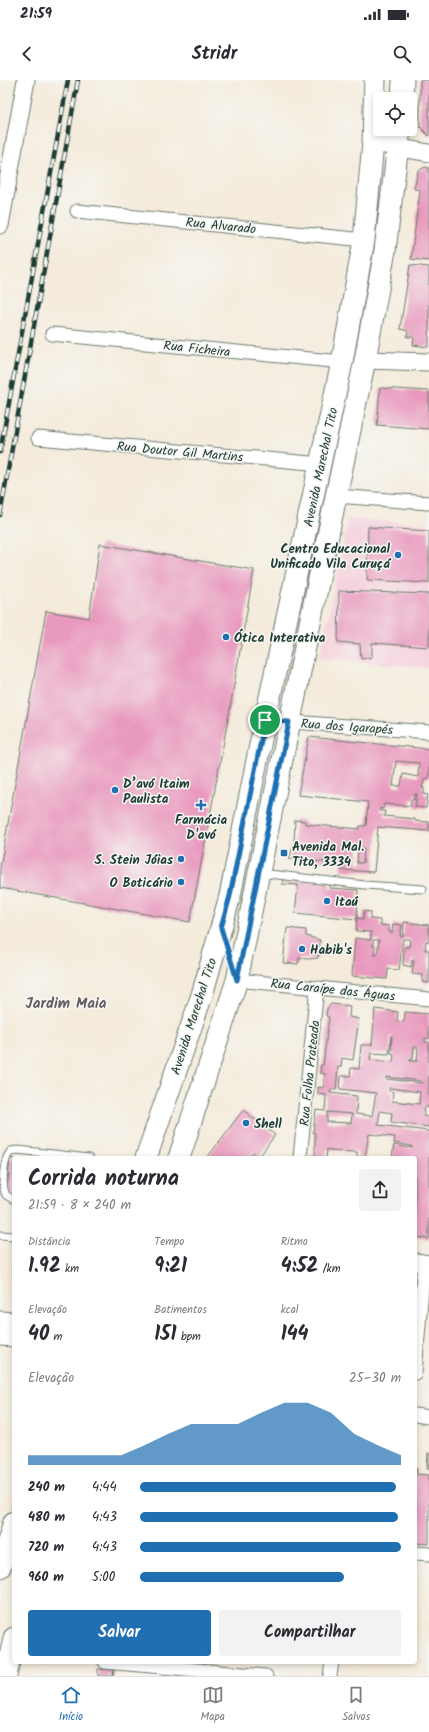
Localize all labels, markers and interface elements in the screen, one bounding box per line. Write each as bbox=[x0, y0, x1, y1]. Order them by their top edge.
text: 21:59 bbox=[20, 2, 52, 26]
text: Stridr bbox=[192, 40, 237, 69]
icon: back bbox=[16, 43, 38, 65]
icon: search bbox=[391, 43, 413, 65]
map controls bbox=[373, 92, 417, 136]
button: locate bbox=[373, 92, 417, 136]
street label: Rua Alvarado bbox=[185, 212, 257, 241]
street label: Rua Ficheira bbox=[162, 336, 231, 363]
street label: Avenida Marechal Tito bbox=[299, 405, 344, 529]
street label: Rua Doutor Gil Martins bbox=[116, 437, 244, 469]
place label: Centro Educacional Unificado Vila Curuçá bbox=[270, 539, 392, 575]
marker: Centro Educacional Unificado Vila Curuçá bbox=[393, 550, 403, 560]
place label: Ótica Interativa bbox=[234, 628, 326, 649]
marker: Ótica Interativa bbox=[221, 632, 231, 642]
pin bbox=[248, 703, 282, 737]
icon: arrive bbox=[254, 709, 276, 731]
street label: Rua dos Igarapés bbox=[300, 714, 394, 741]
place label: D’avó Itaim Paulista bbox=[123, 774, 190, 810]
marker: D’avó Itaim Paulista bbox=[110, 785, 120, 795]
marker: Farmácia D'avó bbox=[196, 800, 206, 810]
place label: Farmácia D'avó bbox=[175, 810, 227, 846]
place label: Avenida Mal. Tito, 3334 bbox=[292, 837, 364, 873]
marker: Avenida Mal. Tito, 3334 bbox=[279, 848, 289, 858]
place label: S. Stein Jóias bbox=[94, 850, 173, 871]
marker: S. Stein Jóias bbox=[176, 854, 186, 864]
place label: O Boticário bbox=[110, 873, 173, 894]
marker: O Boticário bbox=[176, 877, 186, 887]
place label: Itaú bbox=[335, 892, 359, 913]
marker: Itaú bbox=[322, 896, 332, 906]
place label: Habib's bbox=[310, 940, 352, 961]
marker: Habib's bbox=[297, 944, 307, 954]
street label: Avenida Marechal Tito bbox=[166, 955, 223, 1078]
street label: Rua Caraípe das Águas bbox=[270, 974, 397, 1008]
district label: Jardim Maia bbox=[26, 992, 107, 1016]
street label: Rua Folha Prateada bbox=[294, 1019, 326, 1127]
place label: Shell bbox=[254, 1114, 282, 1135]
marker: Shell bbox=[241, 1118, 251, 1128]
text: Corrida noturna bbox=[28, 1162, 179, 1197]
button: share bbox=[359, 1169, 401, 1211]
text: 21:59 · 8 × 240 m bbox=[28, 1195, 131, 1216]
text: Distância bbox=[28, 1233, 70, 1251]
text: Tempo bbox=[154, 1233, 184, 1251]
text: Ritmo bbox=[281, 1233, 308, 1251]
text: 1.92 bbox=[28, 1251, 61, 1283]
text: 9:21 bbox=[154, 1251, 187, 1283]
text: 4:52 bbox=[281, 1251, 318, 1283]
text: km bbox=[61, 1260, 79, 1278]
text: /km bbox=[318, 1260, 341, 1278]
text: Elevação bbox=[28, 1301, 67, 1319]
text: Batimentos bbox=[154, 1301, 207, 1319]
text: kcal bbox=[281, 1301, 299, 1319]
text: 40 bbox=[28, 1319, 49, 1351]
text: 151 bbox=[154, 1319, 177, 1351]
text: 144 bbox=[281, 1319, 309, 1351]
text: m bbox=[49, 1328, 62, 1346]
text: bpm bbox=[177, 1328, 201, 1346]
text: Elevação bbox=[28, 1368, 74, 1389]
text: 25–30 m bbox=[349, 1368, 401, 1389]
text: 240 m bbox=[28, 1477, 65, 1498]
text: 4:44 bbox=[92, 1477, 117, 1498]
text: 480 m bbox=[28, 1507, 65, 1528]
text: 4:43 bbox=[92, 1507, 117, 1528]
text: 720 m bbox=[28, 1537, 64, 1558]
text: 4:43 bbox=[92, 1537, 117, 1558]
text: 960 m bbox=[28, 1567, 64, 1588]
text: 5:00 bbox=[92, 1567, 115, 1588]
button: Salvar bbox=[28, 1610, 211, 1656]
button: Compartilhar bbox=[219, 1610, 401, 1656]
tab: Início bbox=[59, 1684, 83, 1726]
tab: Mapa bbox=[201, 1684, 225, 1726]
tab: Salvos bbox=[342, 1684, 370, 1726]

